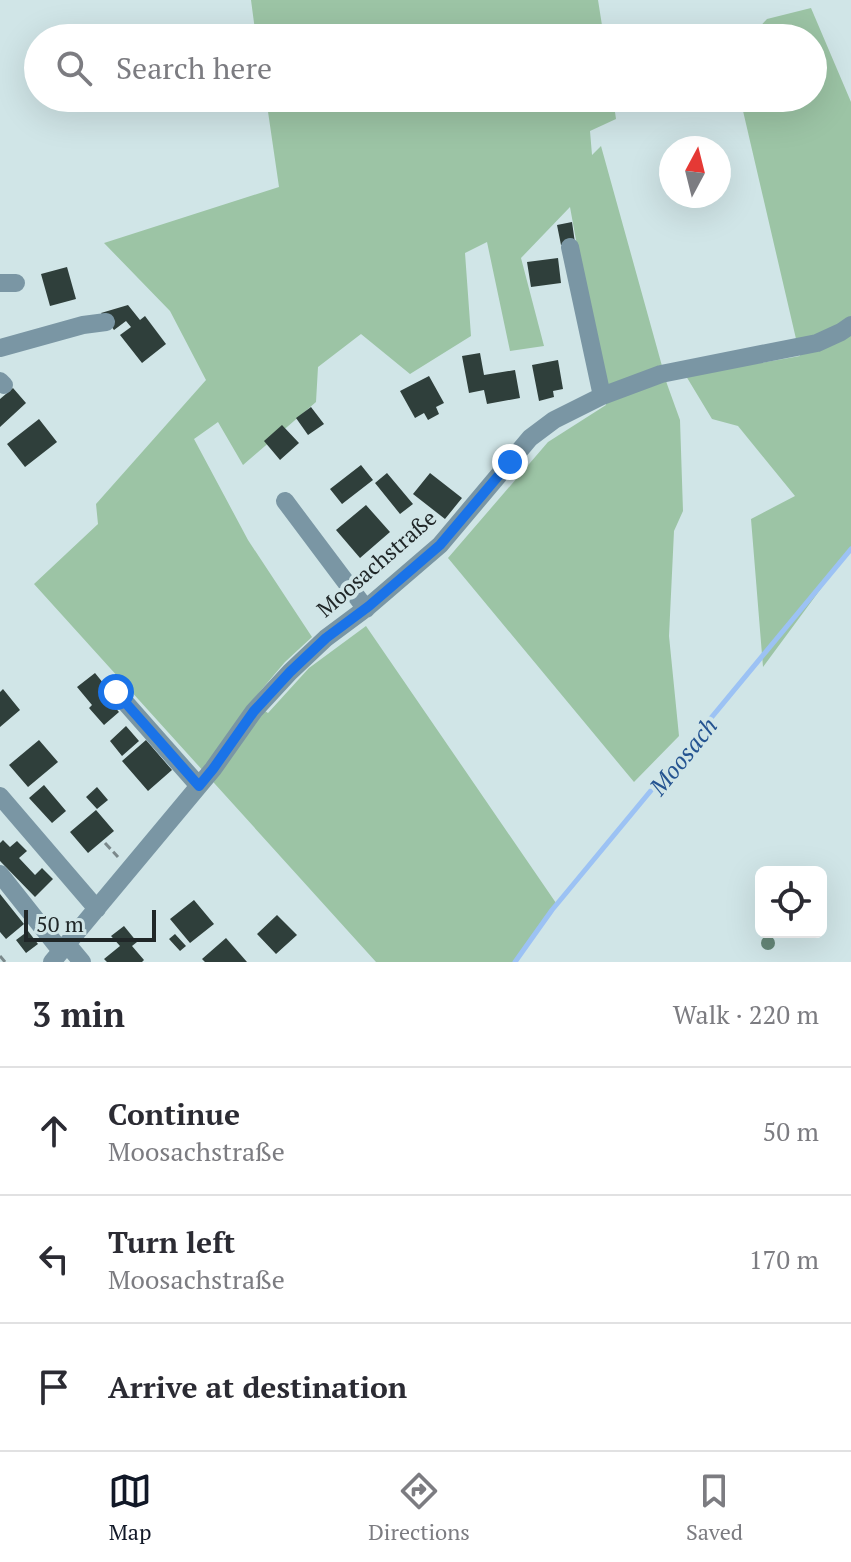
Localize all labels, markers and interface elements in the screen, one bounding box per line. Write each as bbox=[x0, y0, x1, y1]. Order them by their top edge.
search box bbox=[24, 24, 827, 112]
icon: search bbox=[52, 46, 96, 90]
text: Search here bbox=[116, 48, 272, 88]
north arrow bbox=[659, 136, 731, 208]
route end bbox=[492, 444, 528, 480]
street label: Moosachstraße bbox=[310, 503, 442, 623]
route start bbox=[98, 674, 134, 710]
water label: Moosach bbox=[641, 710, 724, 802]
map controls bbox=[755, 866, 827, 938]
button: locate bbox=[755, 866, 827, 938]
scale bar bbox=[24, 906, 156, 942]
text: 50 m bbox=[36, 909, 84, 938]
text: 3 min bbox=[32, 992, 125, 1037]
text: Walk · 220 m bbox=[673, 997, 819, 1031]
text: Continue bbox=[108, 1094, 240, 1134]
icon: ahead bbox=[32, 1109, 76, 1153]
text: 50 m bbox=[763, 1114, 819, 1148]
text: Moosachstraße bbox=[108, 1134, 285, 1168]
text: Turn left bbox=[108, 1222, 235, 1262]
icon: left bbox=[32, 1237, 76, 1281]
text: 170 m bbox=[749, 1242, 819, 1276]
text: Moosachstraße bbox=[108, 1262, 285, 1296]
icon: arrive bbox=[32, 1365, 76, 1409]
text: Arrive at destination bbox=[108, 1367, 407, 1407]
tab: Map bbox=[108, 1469, 152, 1546]
tab: Directions bbox=[368, 1469, 470, 1546]
tab: Saved bbox=[686, 1469, 743, 1546]

